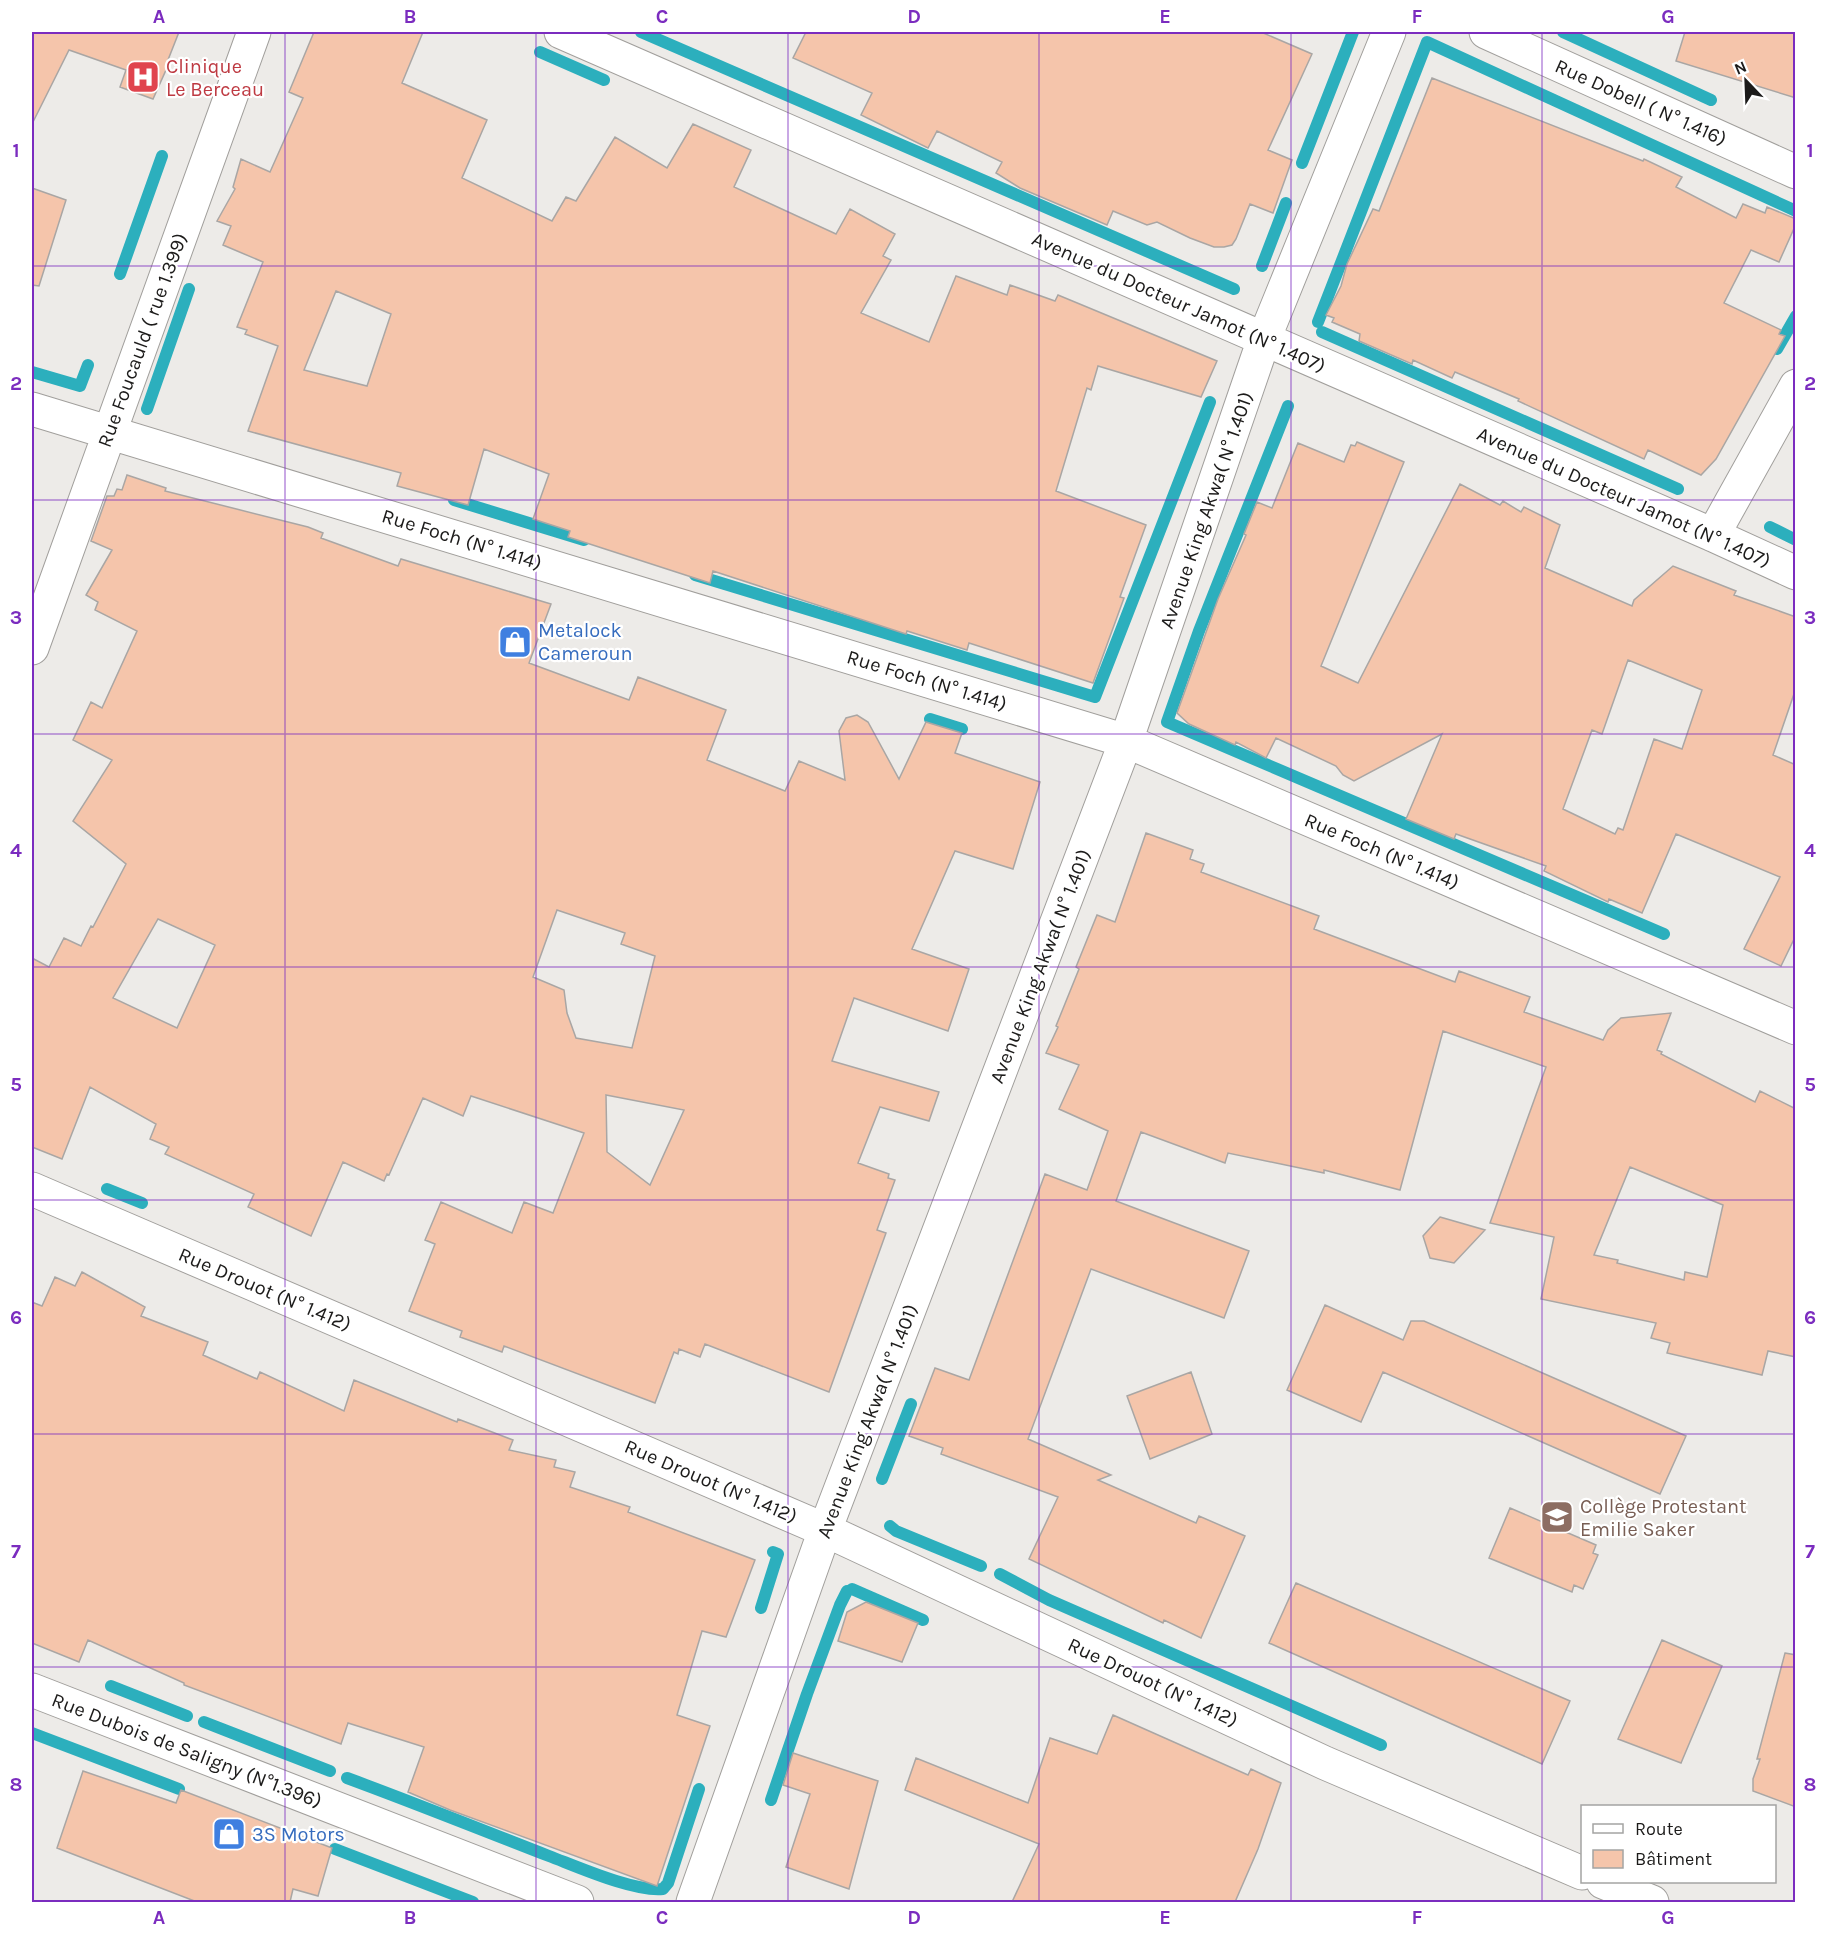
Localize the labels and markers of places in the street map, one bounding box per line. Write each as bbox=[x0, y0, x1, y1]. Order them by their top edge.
place label: Clinique Le Berceau bbox=[166, 55, 264, 101]
hospital icon: Clinique Le Berceau bbox=[125, 59, 161, 95]
place label: Metalock Cameroun bbox=[538, 619, 633, 665]
shop icon: Metalock Cameroun bbox=[497, 624, 533, 660]
place label: Collège Protestant Emilie Saker bbox=[1580, 1495, 1747, 1541]
school or university icon: Collège Protestant Emilie Saker bbox=[1539, 1499, 1575, 1535]
shop icon: 3S Motors bbox=[211, 1816, 247, 1852]
place label: 3S Motors bbox=[252, 1823, 345, 1846]

